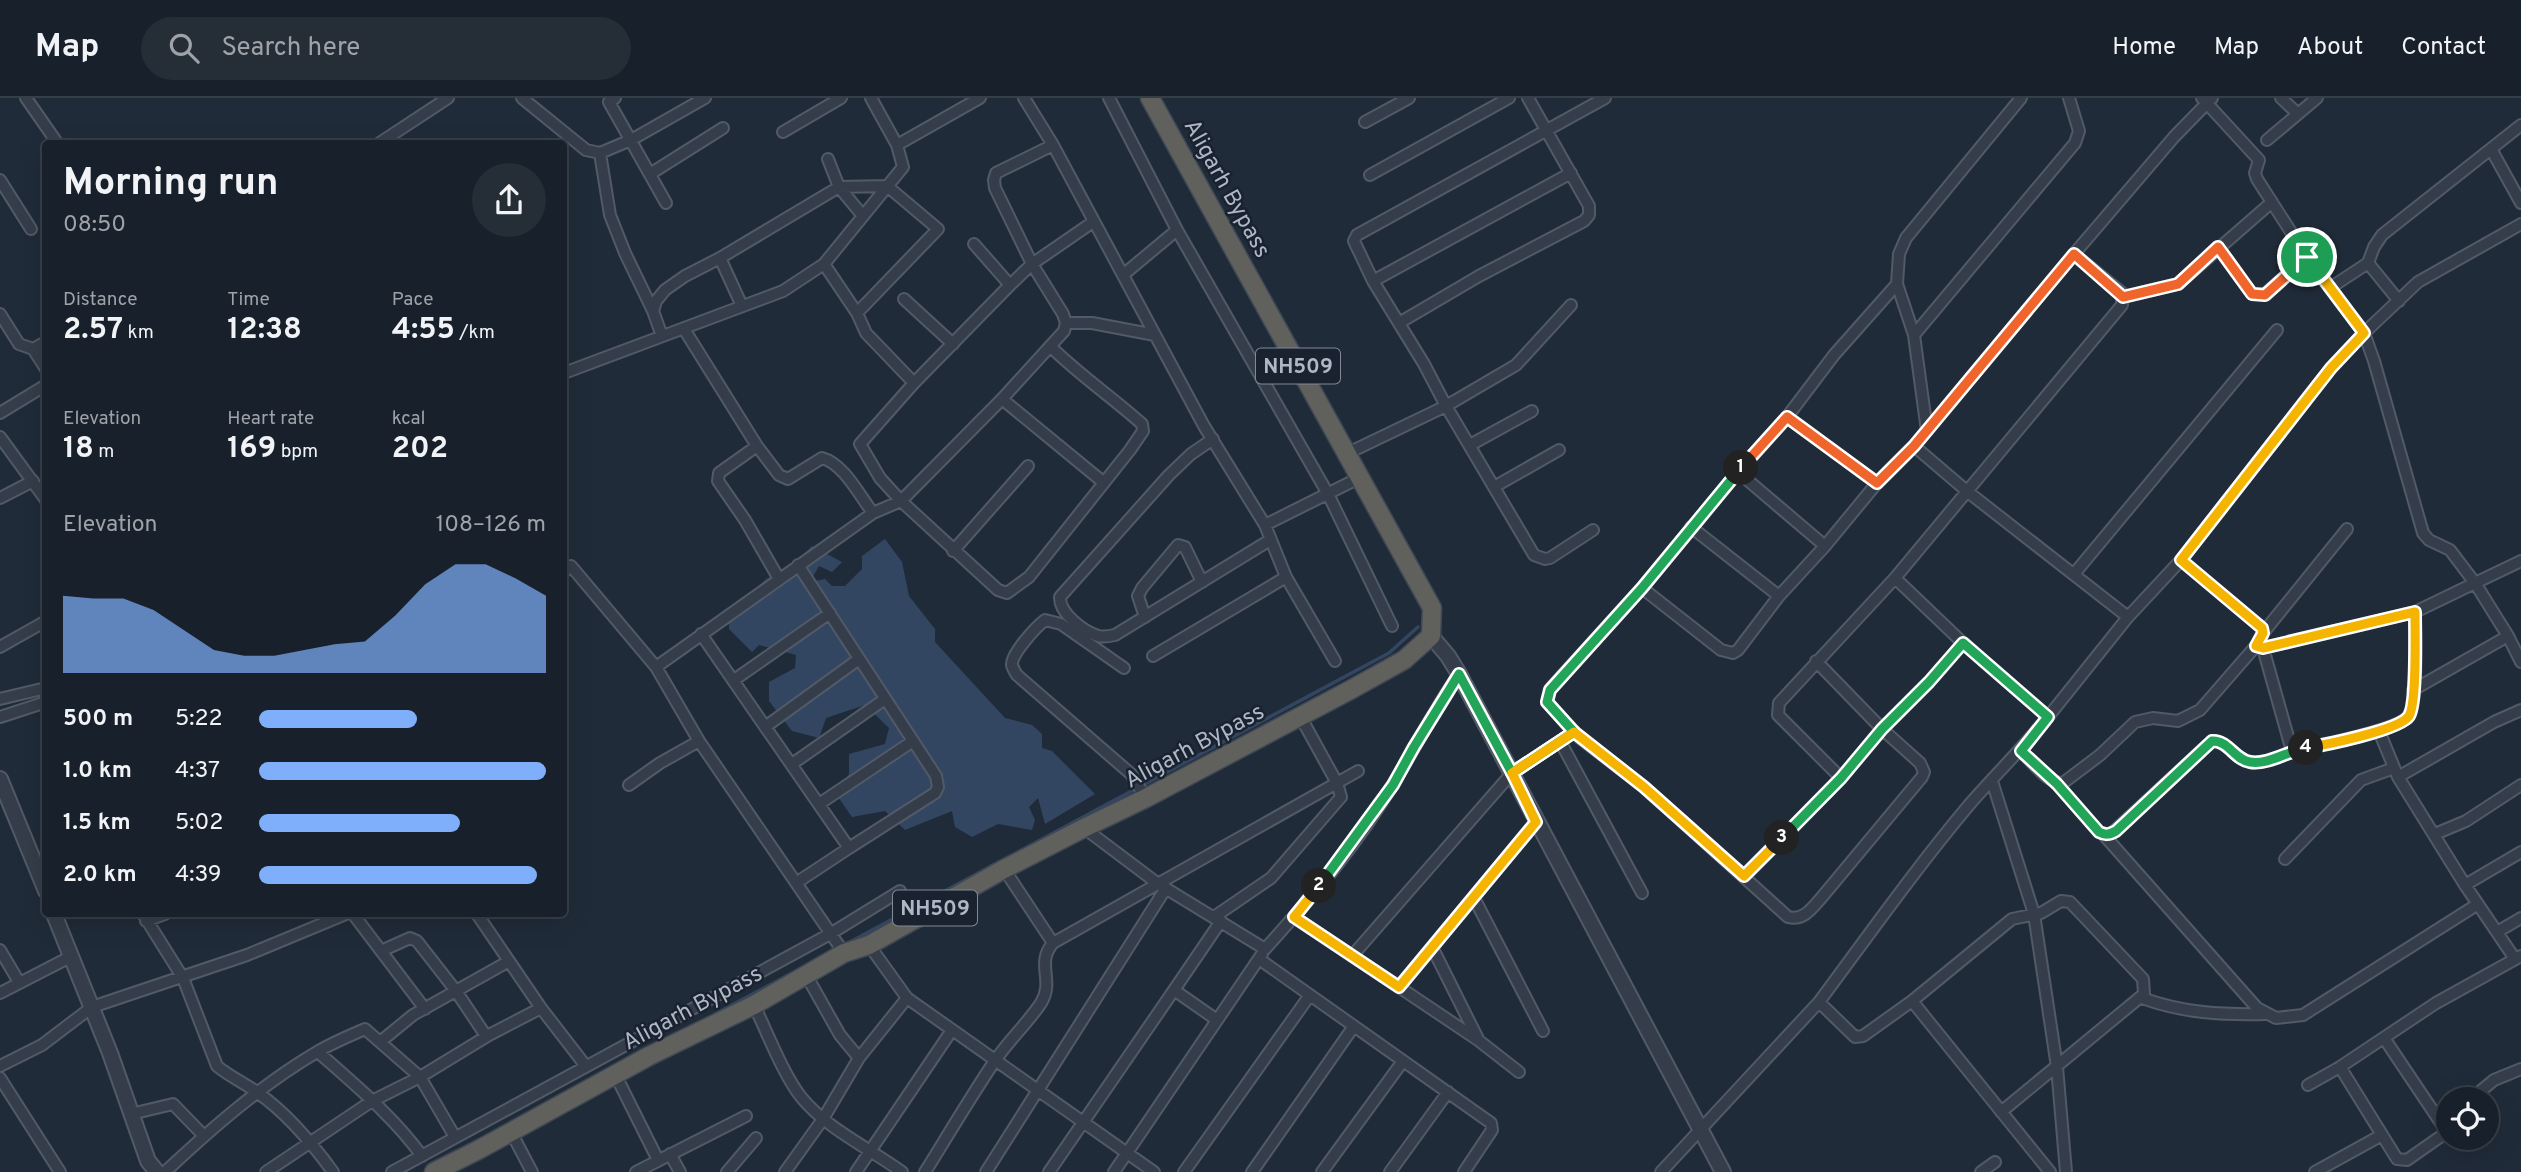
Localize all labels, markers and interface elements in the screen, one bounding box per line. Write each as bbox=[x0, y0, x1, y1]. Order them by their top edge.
search box bbox=[141, 17, 631, 80]
text: Map bbox=[35, 27, 99, 69]
icon: search bbox=[165, 29, 203, 67]
text: Search here bbox=[221, 32, 360, 65]
text: Home bbox=[2112, 33, 2176, 63]
text: Map bbox=[2214, 33, 2259, 63]
text: About bbox=[2297, 33, 2363, 63]
text: Contact bbox=[2401, 33, 2486, 63]
street label: Aligarh Bypass bbox=[1176, 115, 1276, 264]
text: Morning run bbox=[63, 160, 279, 209]
button: share bbox=[472, 163, 546, 237]
text: 08:50 bbox=[63, 211, 126, 240]
pin bbox=[2277, 227, 2337, 287]
icon: arrive bbox=[2288, 238, 2326, 276]
text: Distance bbox=[63, 288, 138, 312]
text: Time bbox=[227, 288, 270, 312]
text: Pace bbox=[392, 288, 433, 312]
text: 2.57 bbox=[63, 312, 123, 349]
text: 12:38 bbox=[227, 312, 302, 349]
text: 4:55 bbox=[392, 312, 455, 349]
text: km bbox=[123, 321, 154, 345]
text: /km bbox=[455, 321, 495, 345]
road number: NH509 bbox=[1256, 348, 1340, 384]
text: Elevation bbox=[63, 407, 141, 431]
text: Heart rate bbox=[227, 407, 314, 431]
text: kcal bbox=[392, 407, 425, 431]
text: 18 bbox=[63, 431, 94, 468]
text: 169 bbox=[227, 431, 276, 468]
text: 202 bbox=[392, 431, 448, 468]
text: m bbox=[94, 440, 114, 464]
text: bpm bbox=[276, 440, 318, 464]
pin: 1 bbox=[1724, 450, 1758, 486]
text: 1 bbox=[1737, 455, 1744, 479]
text: Elevation bbox=[63, 511, 158, 540]
text: 108–126 m bbox=[436, 511, 546, 540]
street label: Aligarh Bypass bbox=[1120, 698, 1270, 796]
text: 500 m bbox=[63, 705, 133, 734]
text: 5:22 bbox=[175, 705, 223, 734]
pin: 4 bbox=[2288, 730, 2324, 766]
text: 4 bbox=[2299, 735, 2312, 759]
text: 1.0 km bbox=[63, 757, 132, 786]
text: 4:37 bbox=[175, 757, 220, 786]
text: 1.5 km bbox=[63, 809, 131, 838]
text: 5:02 bbox=[175, 809, 223, 838]
pin: 3 bbox=[1764, 820, 1800, 856]
text: 3 bbox=[1776, 825, 1787, 849]
text: 2.0 km bbox=[63, 861, 137, 890]
text: 4:39 bbox=[175, 861, 222, 890]
pin: 2 bbox=[1302, 868, 1336, 904]
text: 2 bbox=[1313, 873, 1324, 897]
road number: NH509 bbox=[893, 890, 977, 926]
street label: Aligarh Bypass bbox=[618, 960, 768, 1058]
map controls bbox=[2436, 1087, 2499, 1150]
button: locate bbox=[2436, 1087, 2499, 1150]

